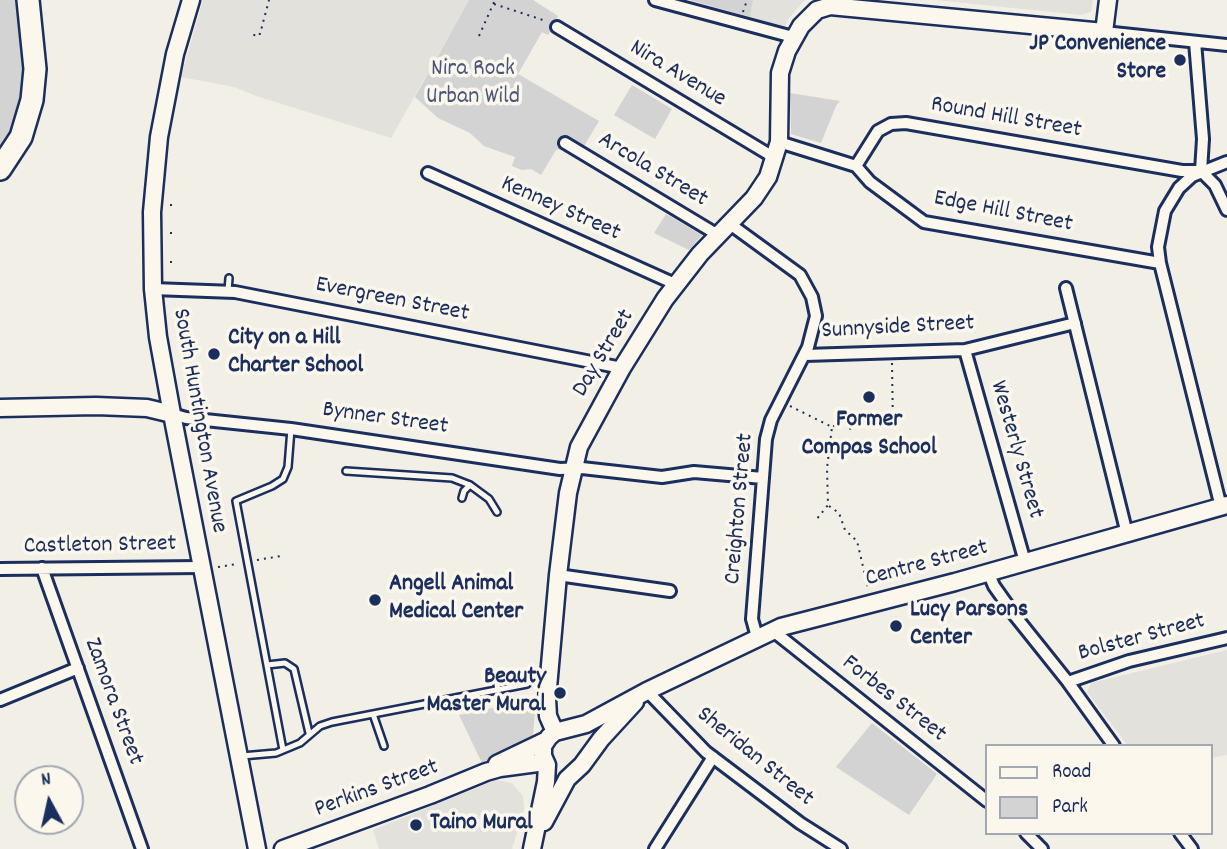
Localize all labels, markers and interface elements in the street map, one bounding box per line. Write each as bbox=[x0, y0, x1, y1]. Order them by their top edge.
place label: JP Convenience Store bbox=[1029, 32, 1166, 88]
street label: Nira Avenue bbox=[623, 35, 731, 115]
marker: JP Convenience Store bbox=[1172, 52, 1188, 68]
park label: Nira Rock Urban Wild bbox=[426, 57, 520, 113]
street label: Round Hill Street bbox=[928, 92, 1084, 146]
street label: Arcola Street bbox=[592, 127, 712, 215]
street label: Kenney Street bbox=[496, 171, 624, 249]
street label: Edge Hill Street bbox=[931, 185, 1075, 241]
street label: Evergreen Street bbox=[313, 272, 471, 330]
street label: Day Street bbox=[568, 305, 642, 403]
street label: South Huntington Avenue bbox=[164, 307, 232, 535]
street label: Sunnyside Street bbox=[821, 311, 975, 347]
place label: City on a Hill Charter School bbox=[228, 326, 363, 382]
marker: City on a Hill Charter School bbox=[206, 346, 222, 362]
street label: Westerly Street bbox=[982, 378, 1048, 522]
marker: Former Compas School bbox=[861, 389, 877, 405]
street label: Bynner Street bbox=[320, 397, 450, 443]
place label: Former Compas School bbox=[801, 408, 937, 464]
street label: Creighton Street bbox=[720, 432, 762, 586]
street label: Castleton Street bbox=[23, 531, 177, 563]
street label: Centre Street bbox=[863, 535, 991, 595]
place label: Angell Animal Medical Center bbox=[389, 572, 523, 628]
marker: Angell Animal Medical Center bbox=[367, 592, 383, 608]
place label: Lucy Parsons Center bbox=[910, 598, 1028, 654]
street label: Bolster Street bbox=[1075, 608, 1209, 670]
marker: Lucy Parsons Center bbox=[888, 618, 904, 634]
street label: Zamora Street bbox=[76, 635, 148, 769]
street label: Forbes Street bbox=[835, 650, 951, 750]
place label: Beauty Master Mural bbox=[426, 665, 546, 721]
marker: Beauty Master Mural bbox=[552, 685, 568, 701]
street label: Sheridan Street bbox=[689, 702, 819, 814]
legend bbox=[986, 744, 1213, 835]
street label: Perkins Street bbox=[311, 754, 443, 826]
text: Road bbox=[1052, 758, 1091, 788]
north arrow bbox=[14, 765, 84, 835]
text: N bbox=[40, 767, 53, 795]
text: Park bbox=[1052, 793, 1088, 823]
place label: Taino Mural bbox=[430, 811, 533, 839]
marker: Taino Mural bbox=[408, 817, 424, 833]

